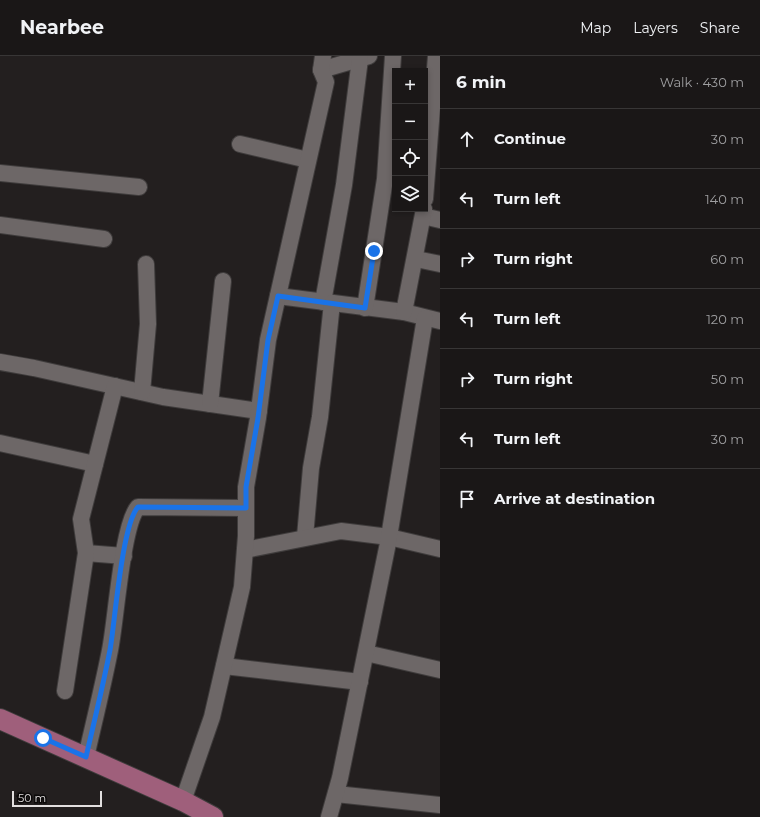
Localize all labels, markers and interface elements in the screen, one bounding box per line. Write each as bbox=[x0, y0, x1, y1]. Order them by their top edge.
text: Nearbee bbox=[20, 16, 104, 39]
text: Map bbox=[580, 19, 611, 37]
text: Layers bbox=[633, 19, 678, 37]
text: Share bbox=[700, 19, 740, 37]
map controls bbox=[392, 68, 428, 212]
button: + bbox=[392, 68, 428, 104]
text: 6 min bbox=[456, 72, 506, 92]
text: Walk · 430 m bbox=[660, 74, 744, 90]
button: − bbox=[392, 104, 428, 140]
icon: ahead bbox=[456, 128, 478, 150]
text: Continue bbox=[494, 129, 566, 148]
text: 30 m bbox=[711, 131, 744, 147]
button: locate bbox=[392, 140, 428, 176]
button: layers bbox=[392, 176, 428, 212]
icon: left bbox=[456, 188, 478, 210]
text: Turn left bbox=[494, 189, 561, 208]
text: 140 m bbox=[705, 191, 744, 207]
route end bbox=[365, 242, 383, 260]
icon: right bbox=[456, 248, 478, 270]
text: Turn right bbox=[494, 249, 573, 268]
text: 60 m bbox=[710, 251, 744, 267]
icon: left bbox=[456, 308, 478, 330]
text: Turn left bbox=[494, 309, 561, 328]
text: 120 m bbox=[706, 311, 744, 327]
icon: right bbox=[456, 368, 478, 390]
text: Turn right bbox=[494, 369, 573, 388]
text: 50 m bbox=[711, 371, 744, 387]
icon: left bbox=[456, 428, 478, 450]
text: Turn left bbox=[494, 429, 561, 448]
text: 30 m bbox=[711, 431, 744, 447]
icon: arrive bbox=[456, 488, 478, 510]
text: Arrive at destination bbox=[494, 489, 655, 508]
route start bbox=[34, 729, 52, 747]
scale bar bbox=[12, 789, 102, 808]
text: 50 m bbox=[18, 791, 46, 805]

